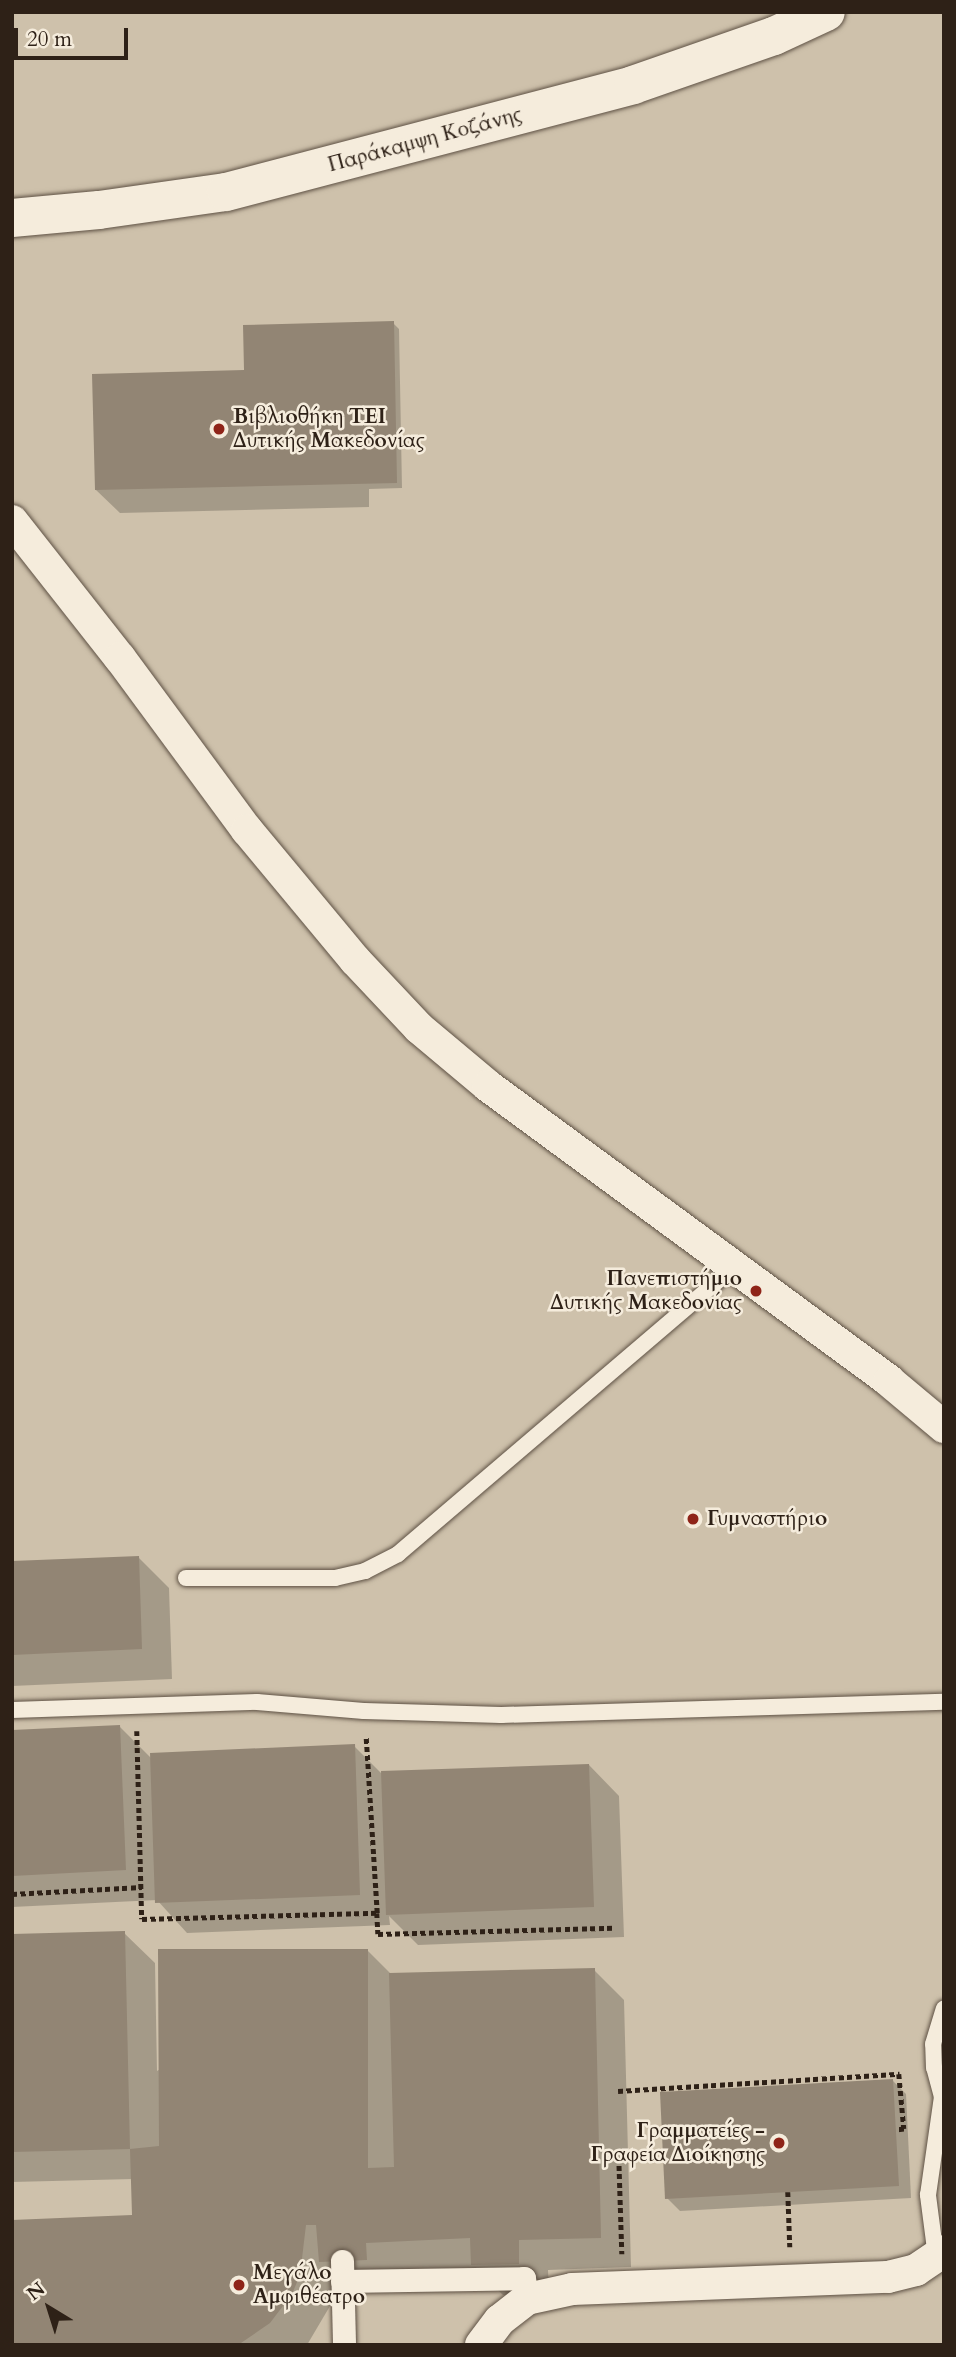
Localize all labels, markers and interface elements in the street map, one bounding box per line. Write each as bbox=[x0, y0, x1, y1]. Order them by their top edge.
scale bar bbox=[18, 14, 131, 58]
text: 20 m bbox=[27, 25, 72, 54]
street label: Παράκαμψη Κοζάνης bbox=[325, 102, 525, 178]
place label: Βιβλιοθήκη ΤΕΙ Δυτικής Μακεδονίας bbox=[233, 404, 425, 454]
marker: Βιβλιοθήκη ΤΕΙ Δυτικής Μακεδονίας bbox=[211, 421, 227, 437]
place label: Πανεπιστήμιο Δυτικής Μακεδονίας bbox=[550, 1266, 742, 1316]
marker: Πανεπιστήμιο Δυτικής Μακεδονίας bbox=[748, 1283, 764, 1299]
place label: Γυμναστήριο bbox=[707, 1506, 827, 1532]
marker: Γυμναστήριο bbox=[685, 1511, 701, 1527]
place label: Γραμματείες - Γραφεία Διοίκησης bbox=[590, 2118, 765, 2168]
marker: Γραμματείες - Γραφεία Διοίκησης bbox=[771, 2135, 787, 2151]
place label: Μεγάλο Αμφιθέατρο bbox=[253, 2260, 365, 2310]
north arrow bbox=[14, 2273, 84, 2343]
text: N bbox=[22, 2276, 51, 2307]
marker: Μεγάλο Αμφιθέατρο bbox=[231, 2277, 247, 2293]

